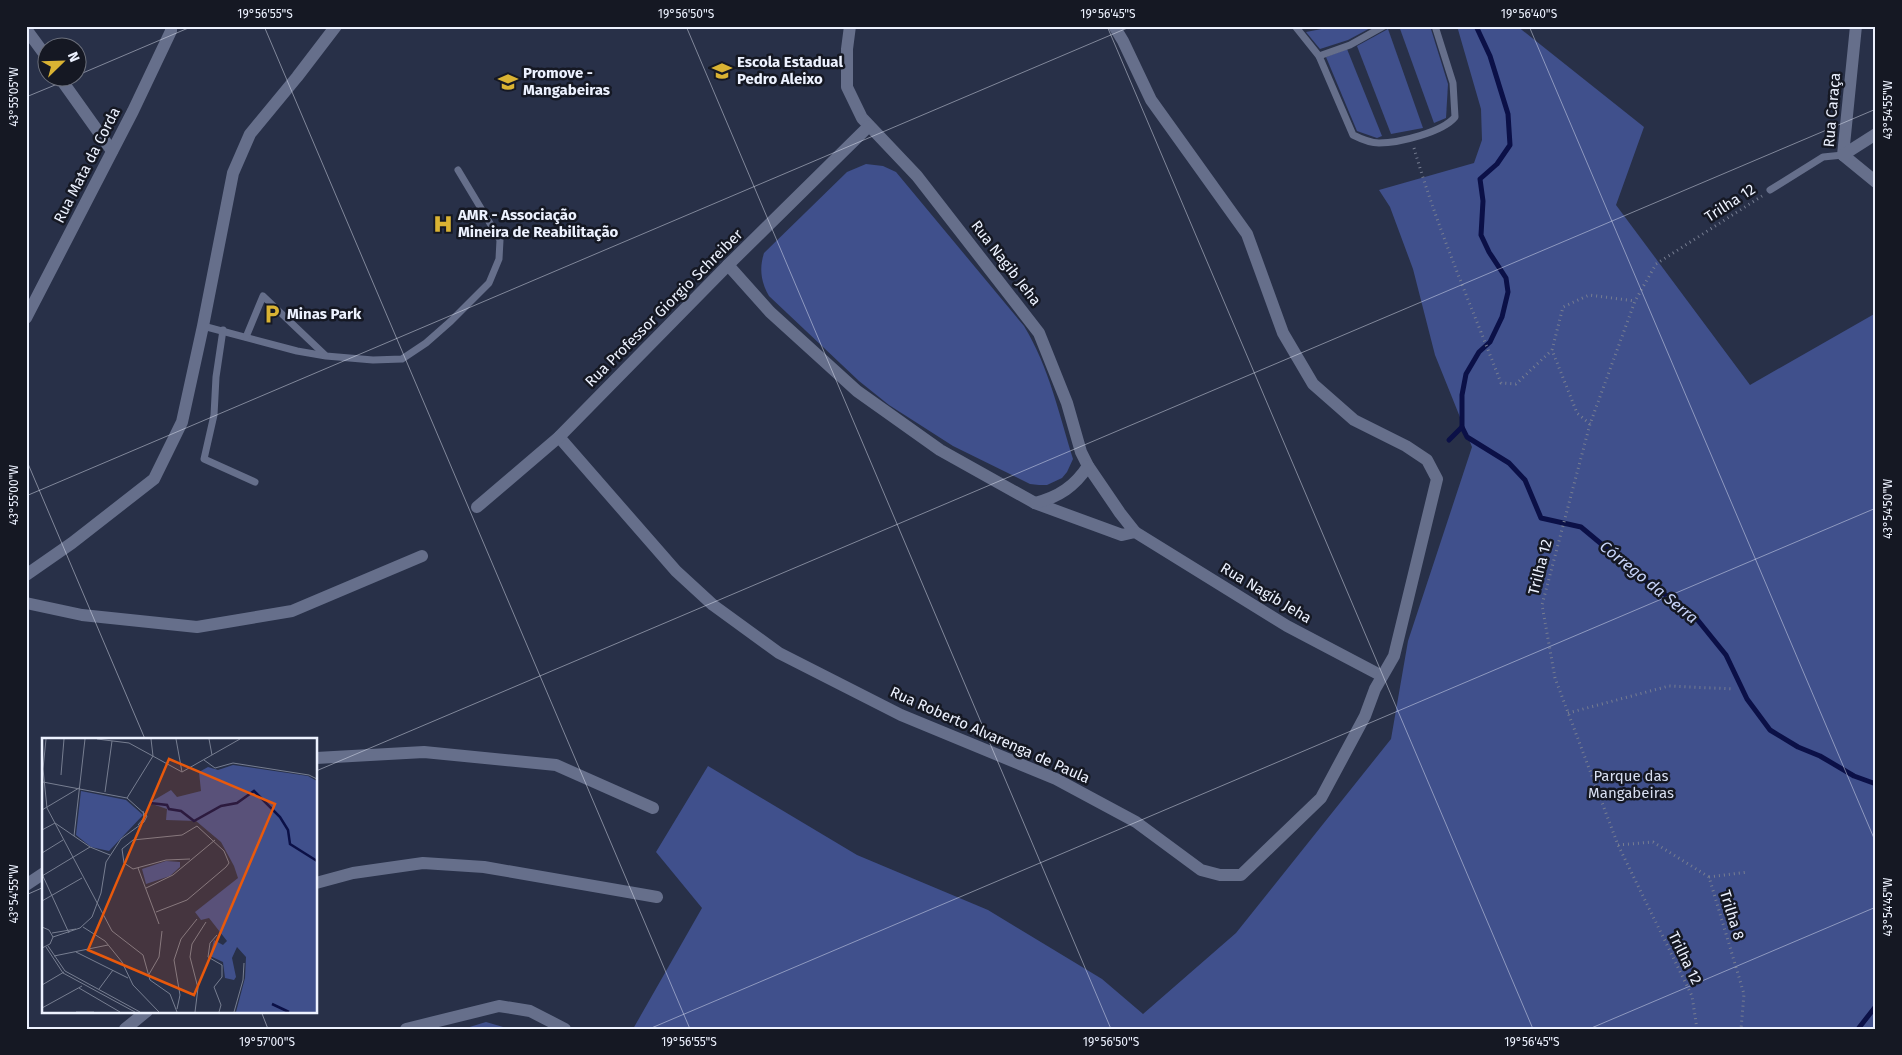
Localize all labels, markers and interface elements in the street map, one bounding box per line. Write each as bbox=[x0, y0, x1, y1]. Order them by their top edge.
text: 19°56'55"S bbox=[237, 7, 293, 21]
text: 19°56'50"S bbox=[658, 7, 715, 21]
text: 19°56'45"S bbox=[1080, 7, 1136, 21]
text: 19°56'40"S bbox=[1501, 7, 1558, 21]
north arrow bbox=[38, 38, 88, 88]
text: N bbox=[64, 50, 83, 65]
place label: Escola Estadual Pedro Aleixo bbox=[737, 53, 843, 88]
school or university icon: Escola Estadual Pedro Aleixo bbox=[711, 60, 733, 82]
place label: Promove - Mangabeiras bbox=[523, 64, 610, 99]
text: 43°55'05"W bbox=[7, 67, 21, 127]
school or university icon: Promove - Mangabeiras bbox=[497, 71, 519, 93]
street label: Rua Caraça bbox=[1820, 72, 1844, 148]
text: 43°54'55"W bbox=[1881, 80, 1895, 140]
street label: Rua Mata da Corda bbox=[50, 104, 124, 226]
street label: Trilha 12 bbox=[1701, 180, 1759, 226]
place label: AMR - Associação Mineira de Reabilitação bbox=[457, 206, 619, 242]
hospital icon: AMR - Associação Mineira de Reabilitação bbox=[432, 213, 454, 235]
street label: Rua Nagib Jeha bbox=[967, 217, 1045, 309]
street label: Rua Professor Giorgio Schreiber bbox=[581, 225, 747, 391]
parking icon: Minas Park bbox=[261, 303, 283, 325]
place label: Minas Park bbox=[287, 305, 362, 323]
text: 43°55'00"W bbox=[7, 465, 21, 525]
text: 43°54'50"W bbox=[1881, 479, 1895, 539]
street label: Trilha 12 bbox=[1524, 537, 1556, 597]
water label: Córrego da Serra bbox=[1596, 537, 1702, 627]
street label: Rua Nagib Jeha bbox=[1217, 559, 1315, 627]
street label: Rua Roberto Alvarenga de Paula bbox=[887, 683, 1093, 787]
inset map bbox=[42, 738, 318, 1012]
park label: Parque das Mangabeiras bbox=[1588, 767, 1674, 802]
text: 43°54'55"W bbox=[7, 864, 21, 924]
text: 43°54'45"W bbox=[1881, 877, 1895, 937]
street label: Trilha 8 bbox=[1716, 888, 1748, 942]
street label: Trilha 12 bbox=[1665, 929, 1705, 987]
text: 19°57'00"S bbox=[239, 1035, 295, 1049]
text: 19°56'55"S bbox=[661, 1035, 717, 1049]
text: 19°56'50"S bbox=[1083, 1035, 1140, 1049]
text: 19°56'45"S bbox=[1504, 1035, 1560, 1049]

